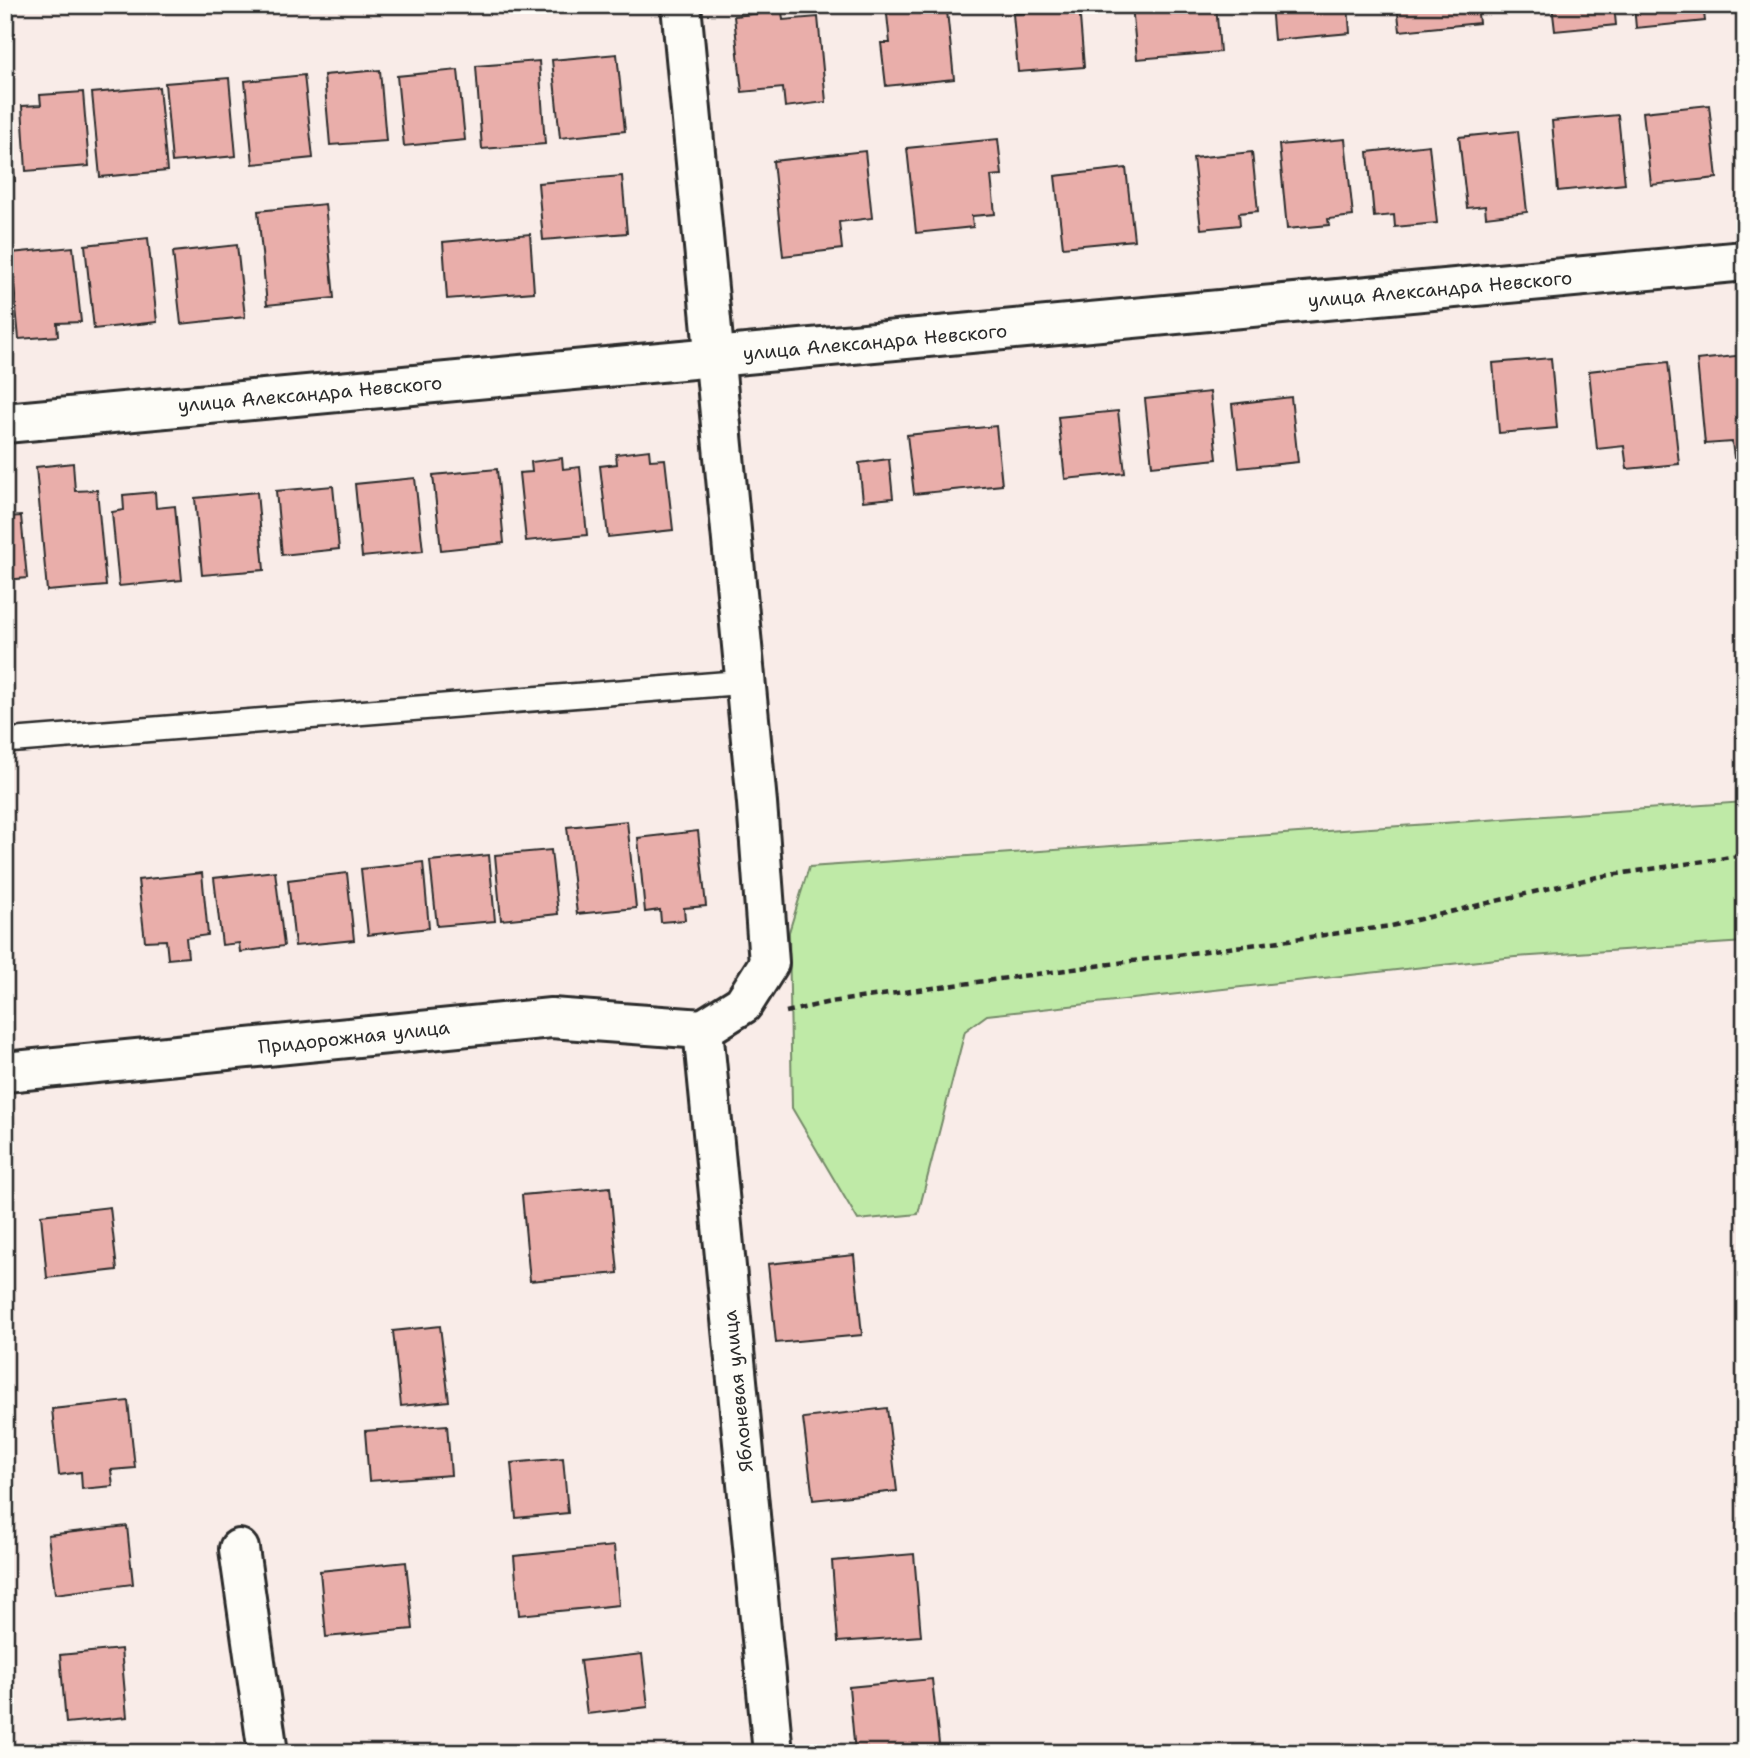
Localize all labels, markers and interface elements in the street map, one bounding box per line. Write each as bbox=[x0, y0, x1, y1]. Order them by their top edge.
street label: улица Александра Невского bbox=[1307, 265, 1573, 313]
street label: улица Александра Невского bbox=[742, 318, 1008, 366]
street label: улица Александра Невского bbox=[177, 370, 443, 418]
street label: Придорожная улица bbox=[257, 1014, 451, 1059]
street label: Яблоневая улица bbox=[717, 1309, 759, 1473]

